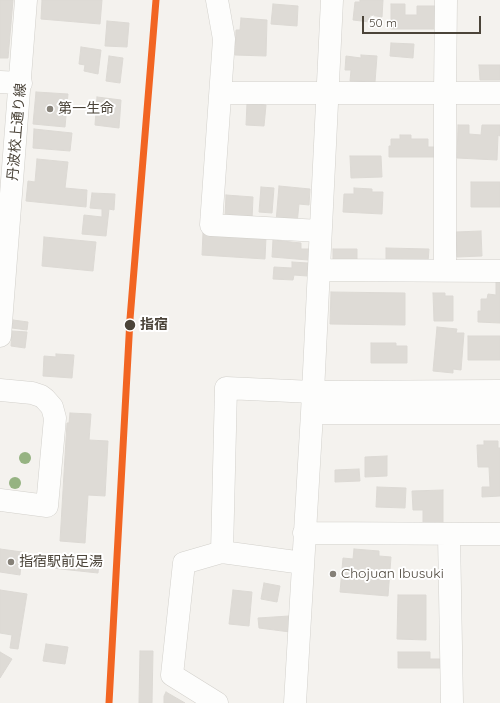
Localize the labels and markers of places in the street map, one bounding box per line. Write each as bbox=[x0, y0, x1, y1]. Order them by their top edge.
place label: 第一生命 bbox=[58, 101, 114, 117]
marker: 第一生命 bbox=[45, 104, 55, 114]
place label: 指宿 bbox=[140, 317, 168, 333]
marker: 指宿 bbox=[123, 318, 137, 332]
place label: 指宿駅前足湯 bbox=[19, 554, 103, 570]
marker: 指宿駅前足湯 bbox=[6, 557, 16, 567]
place label: Chojuan Ibusuki bbox=[341, 566, 444, 582]
marker: Chojuan Ibusuki bbox=[328, 569, 338, 579]

